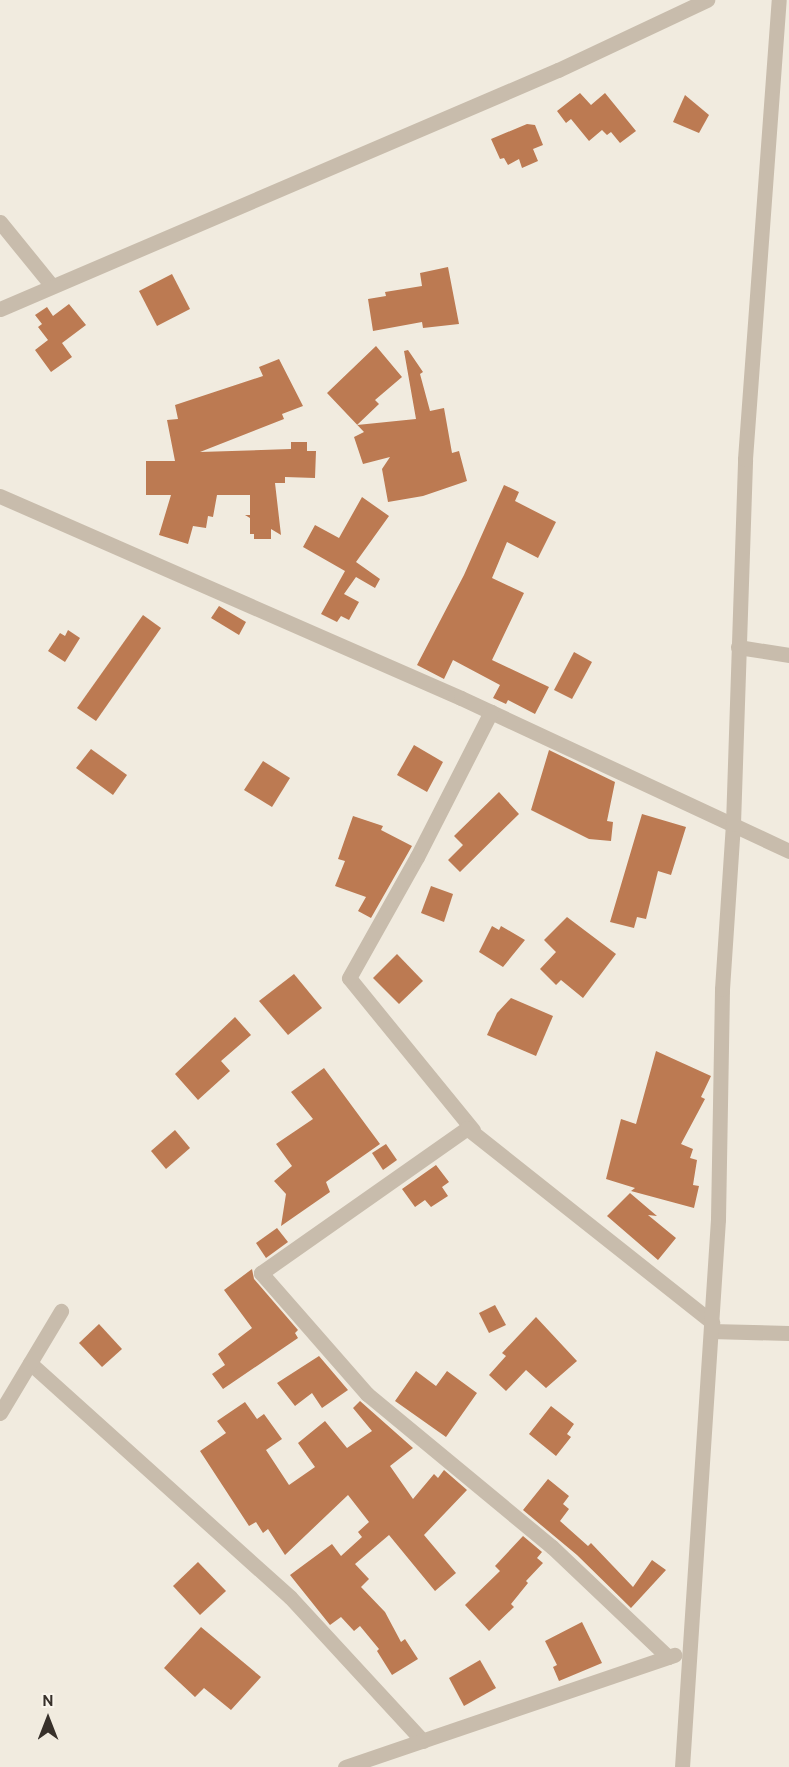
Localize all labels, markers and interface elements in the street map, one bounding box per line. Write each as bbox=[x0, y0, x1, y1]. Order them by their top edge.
north arrow bbox=[18, 1689, 78, 1749]
text: N bbox=[42, 1691, 54, 1710]

